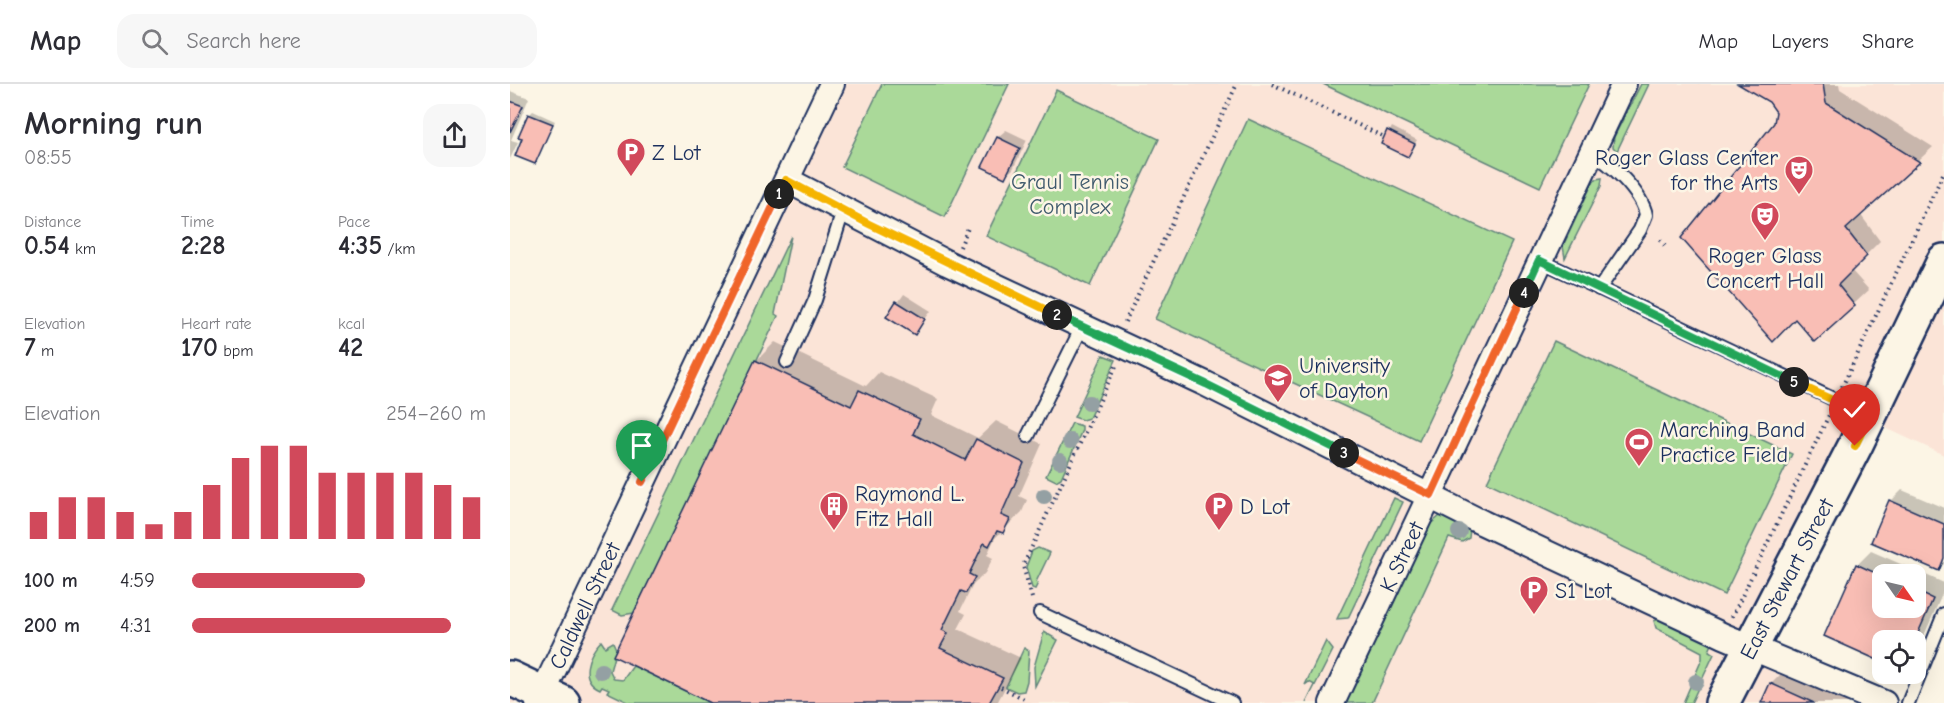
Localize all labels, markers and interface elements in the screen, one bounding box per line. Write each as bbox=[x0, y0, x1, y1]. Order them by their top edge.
search box bbox=[117, 14, 537, 68]
text: Map bbox=[30, 25, 81, 57]
icon: search bbox=[138, 25, 171, 58]
text: Search here bbox=[186, 28, 301, 54]
text: Map bbox=[1699, 29, 1738, 53]
text: Layers bbox=[1771, 29, 1829, 53]
text: Share bbox=[1862, 29, 1914, 53]
text: Morning run bbox=[24, 104, 203, 142]
button: share bbox=[423, 104, 486, 167]
parking icon: Z Lot bbox=[615, 136, 647, 178]
place label: Z Lot bbox=[652, 140, 701, 166]
place label: Roger Glass Center for the Arts bbox=[1595, 145, 1778, 196]
text: 08:55 bbox=[24, 146, 72, 169]
theatre icon: Roger Glass Center for the Arts bbox=[1783, 154, 1815, 196]
park label: Graul Tennis Complex bbox=[1011, 169, 1129, 220]
pin: 1 bbox=[764, 179, 794, 209]
text: 1 bbox=[776, 185, 782, 203]
theatre icon: Roger Glass Concert Hall bbox=[1749, 200, 1781, 242]
text: Distance bbox=[24, 213, 81, 231]
text: Time bbox=[181, 213, 214, 231]
text: Pace bbox=[338, 213, 370, 231]
text: 0.54 bbox=[24, 231, 70, 261]
text: 2:28 bbox=[181, 231, 226, 261]
text: 4:35 bbox=[338, 231, 382, 261]
text: km bbox=[70, 240, 96, 258]
text: /km bbox=[382, 240, 416, 258]
place label: Roger Glass Concert Hall bbox=[1706, 243, 1824, 294]
pin: 4 bbox=[1509, 278, 1539, 308]
text: 4 bbox=[1520, 284, 1528, 302]
pin: 2 bbox=[1042, 300, 1072, 330]
text: 2 bbox=[1053, 306, 1061, 324]
text: Elevation bbox=[24, 315, 85, 333]
text: Heart rate bbox=[181, 315, 252, 333]
text: kcal bbox=[338, 315, 365, 333]
text: 7 bbox=[24, 333, 36, 363]
text: 170 bbox=[181, 333, 218, 363]
text: 42 bbox=[338, 333, 363, 363]
text: m bbox=[36, 342, 54, 360]
text: bpm bbox=[218, 342, 253, 360]
place label: University of Dayton bbox=[1299, 353, 1390, 404]
school or university icon: University of Dayton bbox=[1262, 362, 1294, 404]
pin: 5 bbox=[1779, 367, 1809, 397]
text: 5 bbox=[1790, 373, 1798, 391]
pin bbox=[1829, 384, 1880, 446]
icon: check bbox=[1838, 393, 1871, 426]
text: Elevation bbox=[24, 402, 101, 425]
text: 254–260 m bbox=[386, 402, 486, 425]
place label: Marching Band Practice Field bbox=[1660, 417, 1805, 468]
pin bbox=[616, 420, 667, 482]
sports icon: Marching Band Practice Field bbox=[1623, 426, 1655, 468]
icon: arrive bbox=[625, 429, 658, 462]
pin: 3 bbox=[1329, 438, 1359, 468]
text: 3 bbox=[1340, 444, 1348, 462]
place label: Raymond L. Fitz Hall bbox=[855, 481, 964, 532]
building icon: Raymond L. Fitz Hall bbox=[818, 490, 850, 532]
parking icon: D Lot bbox=[1203, 490, 1235, 532]
place label: D Lot bbox=[1240, 494, 1290, 520]
street label: East Stewart Street bbox=[1735, 494, 1840, 664]
street label: K Street bbox=[1374, 517, 1430, 596]
street label: Caldwell Street bbox=[544, 538, 627, 673]
north arrow bbox=[1872, 564, 1926, 618]
map controls bbox=[1872, 564, 1926, 684]
text: 100 m bbox=[24, 569, 78, 592]
text: 4:59 bbox=[120, 569, 155, 592]
parking icon: S1 Lot bbox=[1518, 574, 1550, 616]
place label: S1 Lot bbox=[1555, 578, 1612, 604]
text: 200 m bbox=[24, 614, 80, 637]
text: 4:31 bbox=[120, 614, 151, 637]
button: locate bbox=[1872, 630, 1926, 684]

